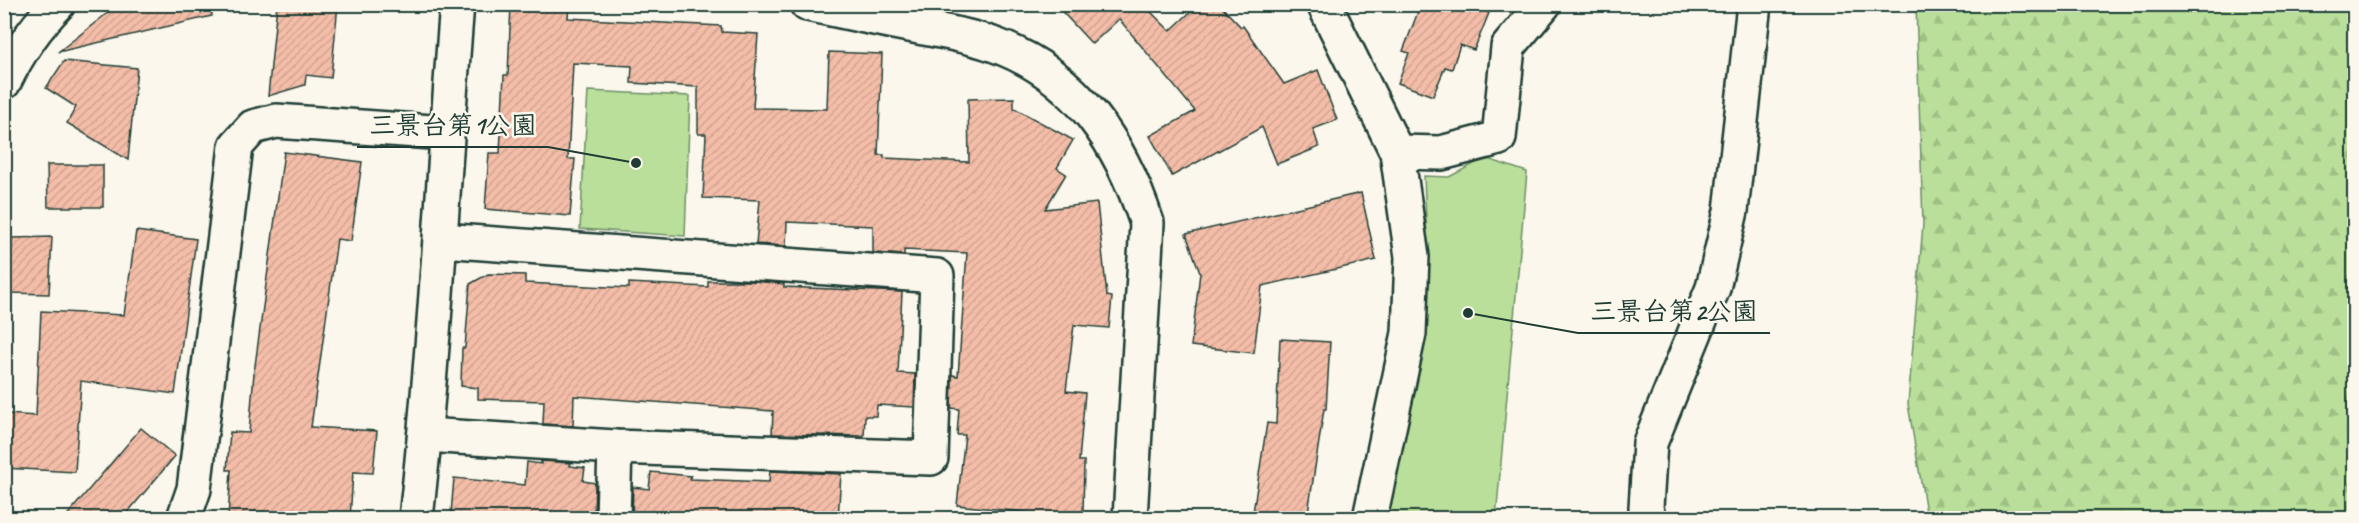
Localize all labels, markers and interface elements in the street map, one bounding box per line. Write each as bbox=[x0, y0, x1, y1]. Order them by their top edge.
callout: 三景台第1公園 bbox=[357, 103, 548, 147]
text: 三景台第1公園 bbox=[369, 109, 537, 142]
callout: 三景台第2公園 bbox=[1578, 289, 1770, 333]
text: 三景台第2公園 bbox=[1590, 295, 1758, 328]

